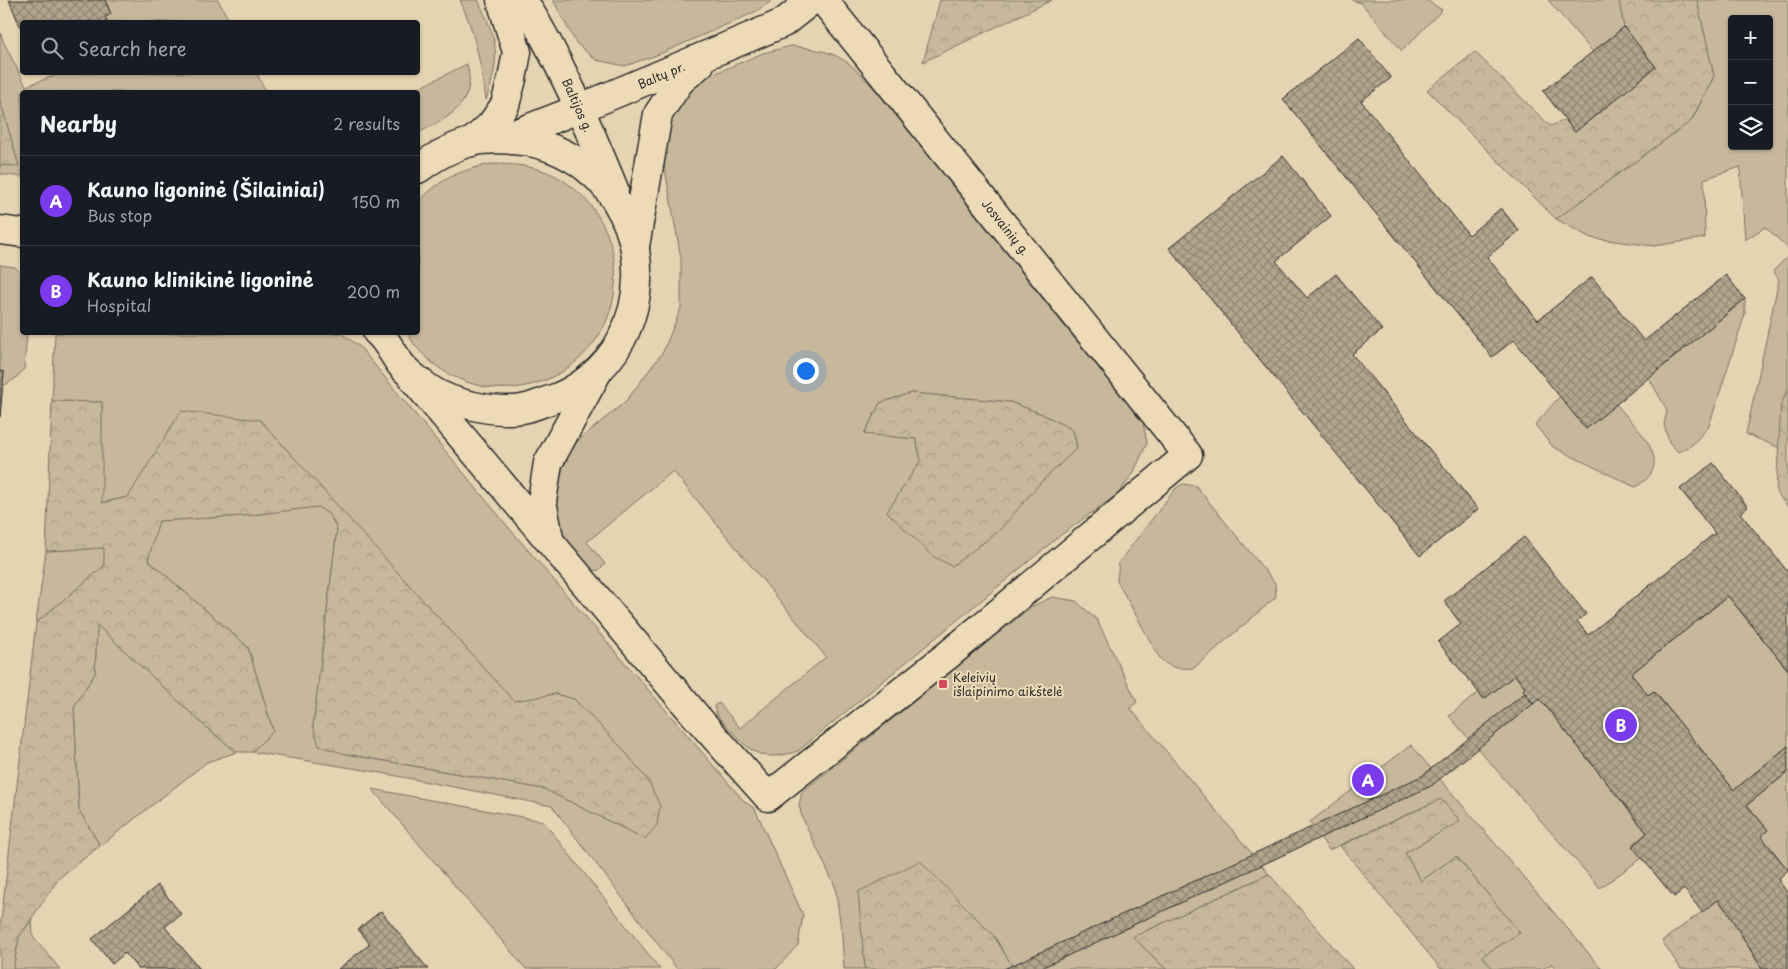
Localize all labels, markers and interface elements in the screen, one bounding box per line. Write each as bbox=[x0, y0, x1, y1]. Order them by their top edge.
map controls bbox=[1728, 15, 1773, 150]
button: + bbox=[1728, 15, 1773, 60]
search box bbox=[20, 20, 420, 75]
icon: search bbox=[38, 34, 66, 62]
text: Search here bbox=[78, 34, 187, 62]
street label: Baltų pr. bbox=[635, 57, 687, 93]
button: − bbox=[1728, 60, 1773, 105]
street label: Baltijos g. bbox=[558, 75, 598, 135]
button: layers bbox=[1728, 105, 1773, 150]
text: Nearby bbox=[40, 107, 117, 139]
text: 2 results bbox=[333, 111, 400, 135]
text: Kauno ligoninė (Šilainiai) bbox=[87, 175, 325, 203]
text: A bbox=[50, 189, 62, 213]
text: 150 m bbox=[352, 189, 400, 213]
street label: Josvainių g. bbox=[978, 195, 1034, 259]
text: Bus stop bbox=[87, 203, 152, 227]
text: Kauno klinikinė ligoninė bbox=[87, 265, 314, 293]
text: B bbox=[51, 279, 61, 303]
text: 200 m bbox=[347, 279, 400, 303]
text: Hospital bbox=[87, 293, 151, 317]
your location bbox=[793, 358, 819, 384]
place label: Keleivių išlaipinimo aikštelė bbox=[953, 668, 1063, 700]
marker: Keleivių išlaipinimo aikštelė bbox=[937, 678, 949, 690]
pin: B bbox=[1605, 706, 1637, 744]
pin: A bbox=[1352, 761, 1384, 799]

